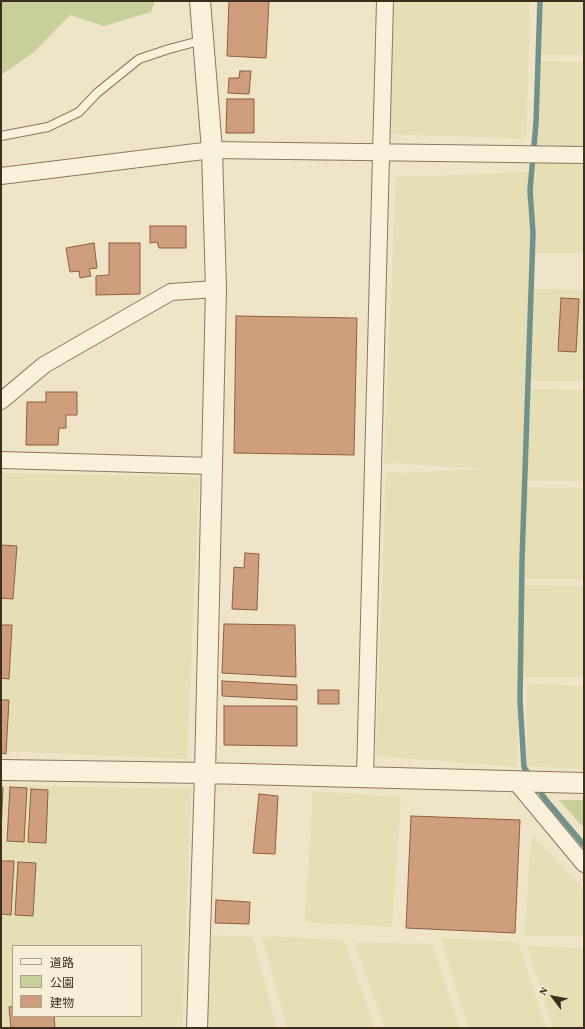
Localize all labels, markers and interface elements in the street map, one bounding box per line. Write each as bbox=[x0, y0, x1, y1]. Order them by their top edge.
legend bbox=[12, 945, 142, 1017]
text: 道路 bbox=[50, 956, 74, 970]
text: 公園 bbox=[50, 976, 74, 990]
north arrow bbox=[533, 977, 573, 1017]
text: N bbox=[536, 984, 550, 997]
text: 建物 bbox=[50, 996, 74, 1010]

